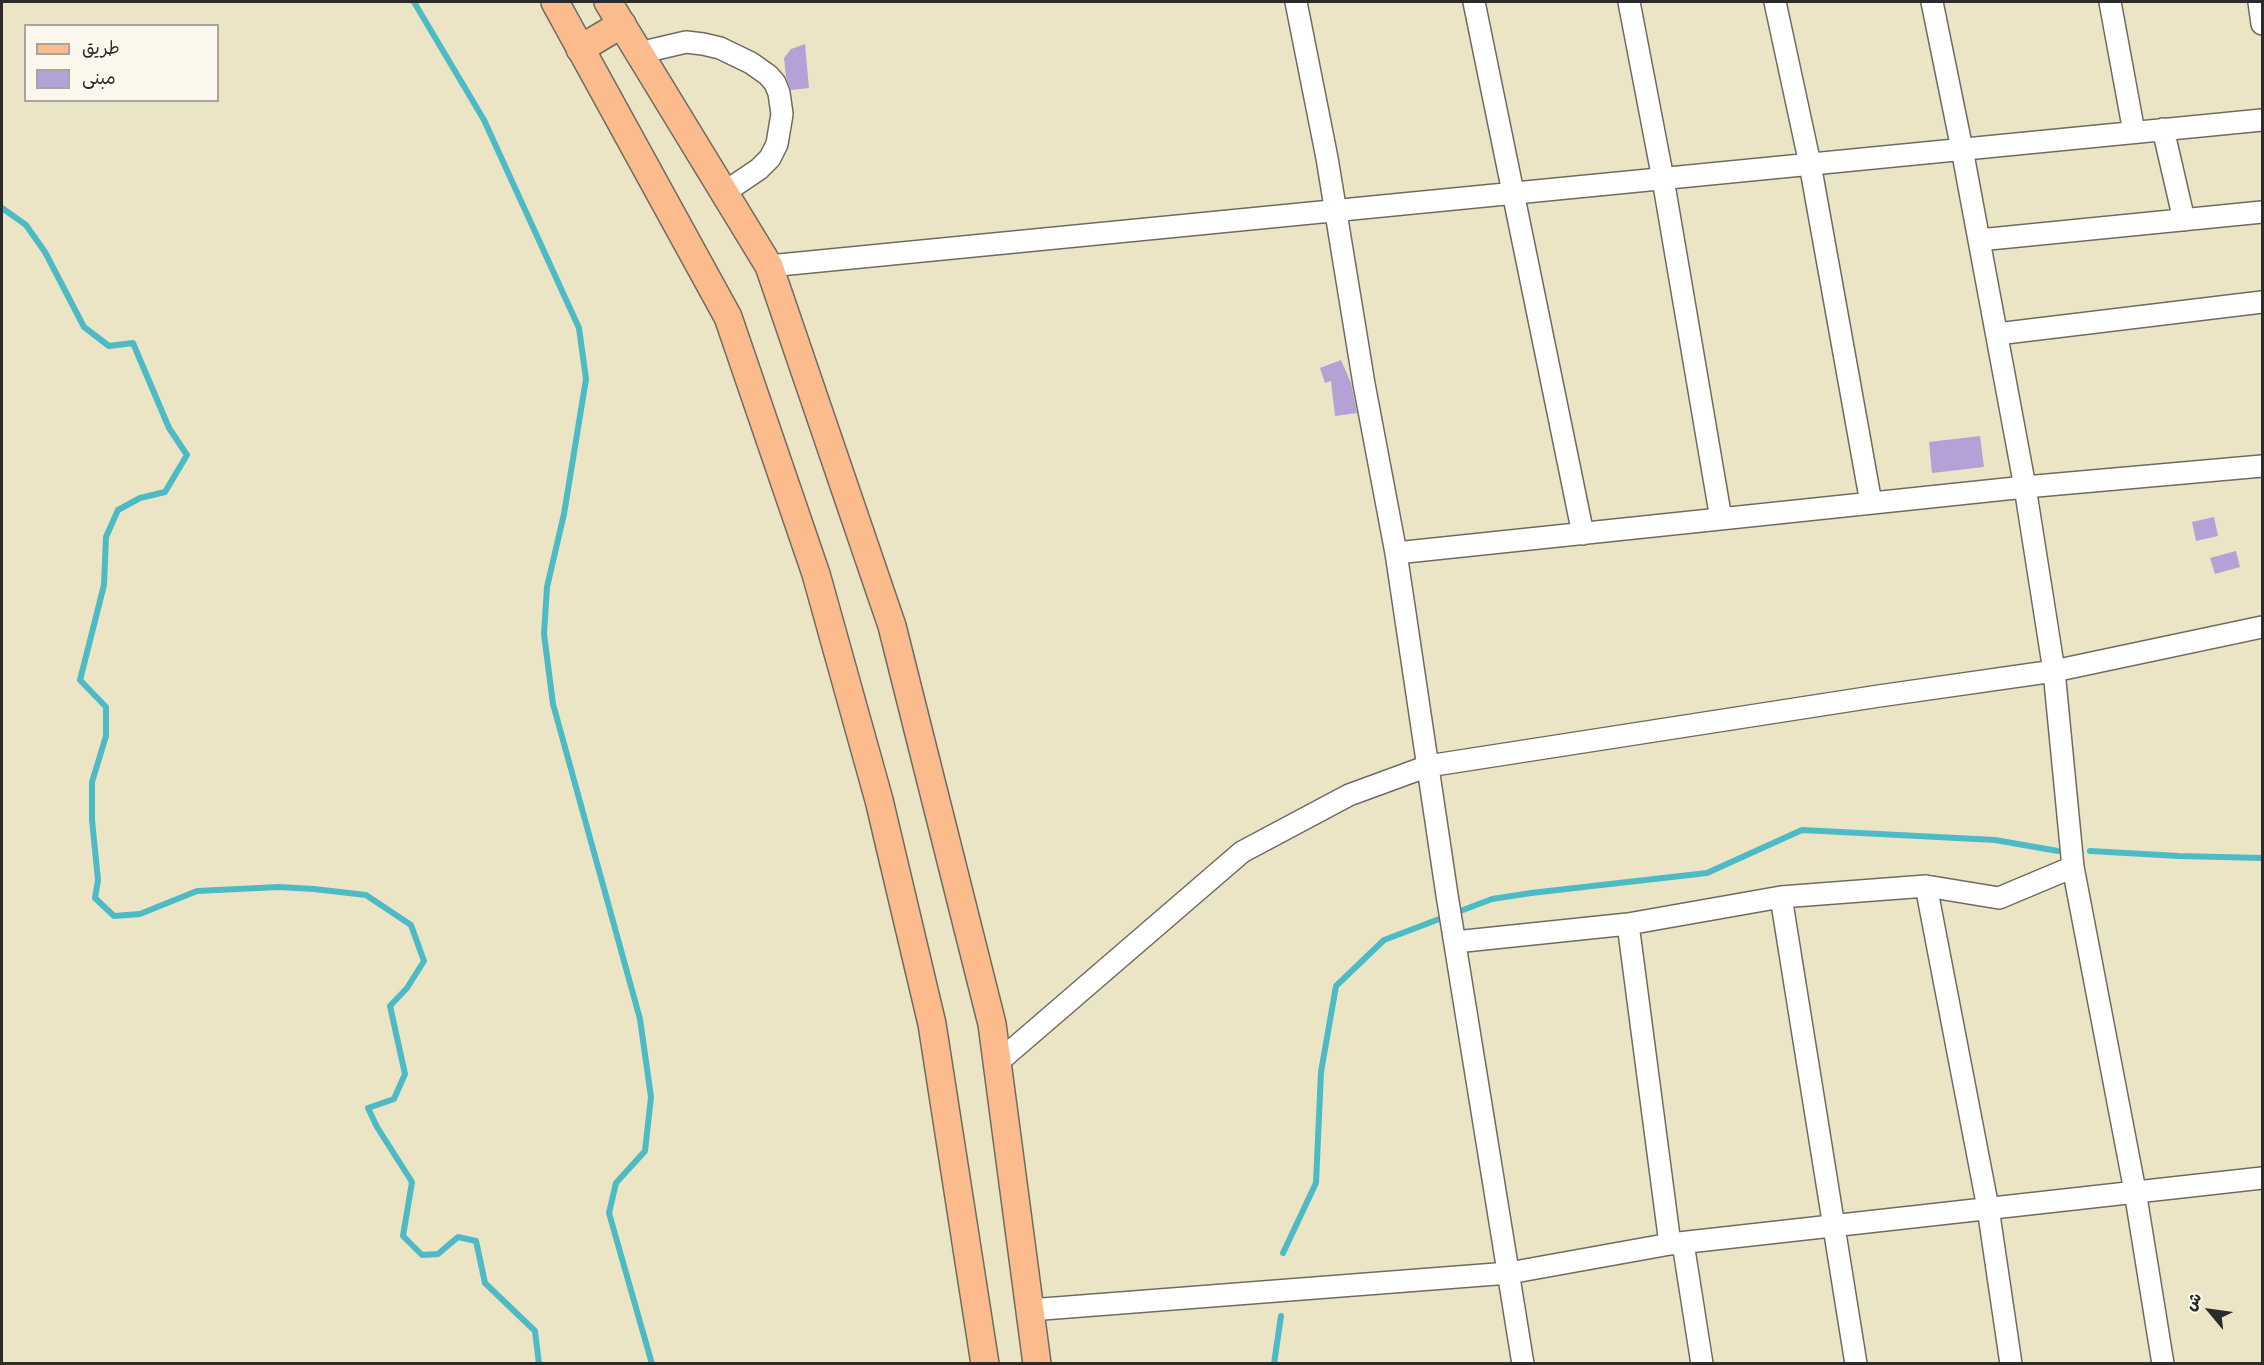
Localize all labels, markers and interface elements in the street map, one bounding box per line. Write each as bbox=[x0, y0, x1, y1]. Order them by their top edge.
legend bbox=[24, 24, 219, 102]
text: طريق bbox=[82, 37, 120, 63]
text: مبنى bbox=[82, 67, 116, 93]
north arrow bbox=[2180, 1281, 2240, 1341]
text: ش bbox=[2179, 1289, 2209, 1316]

